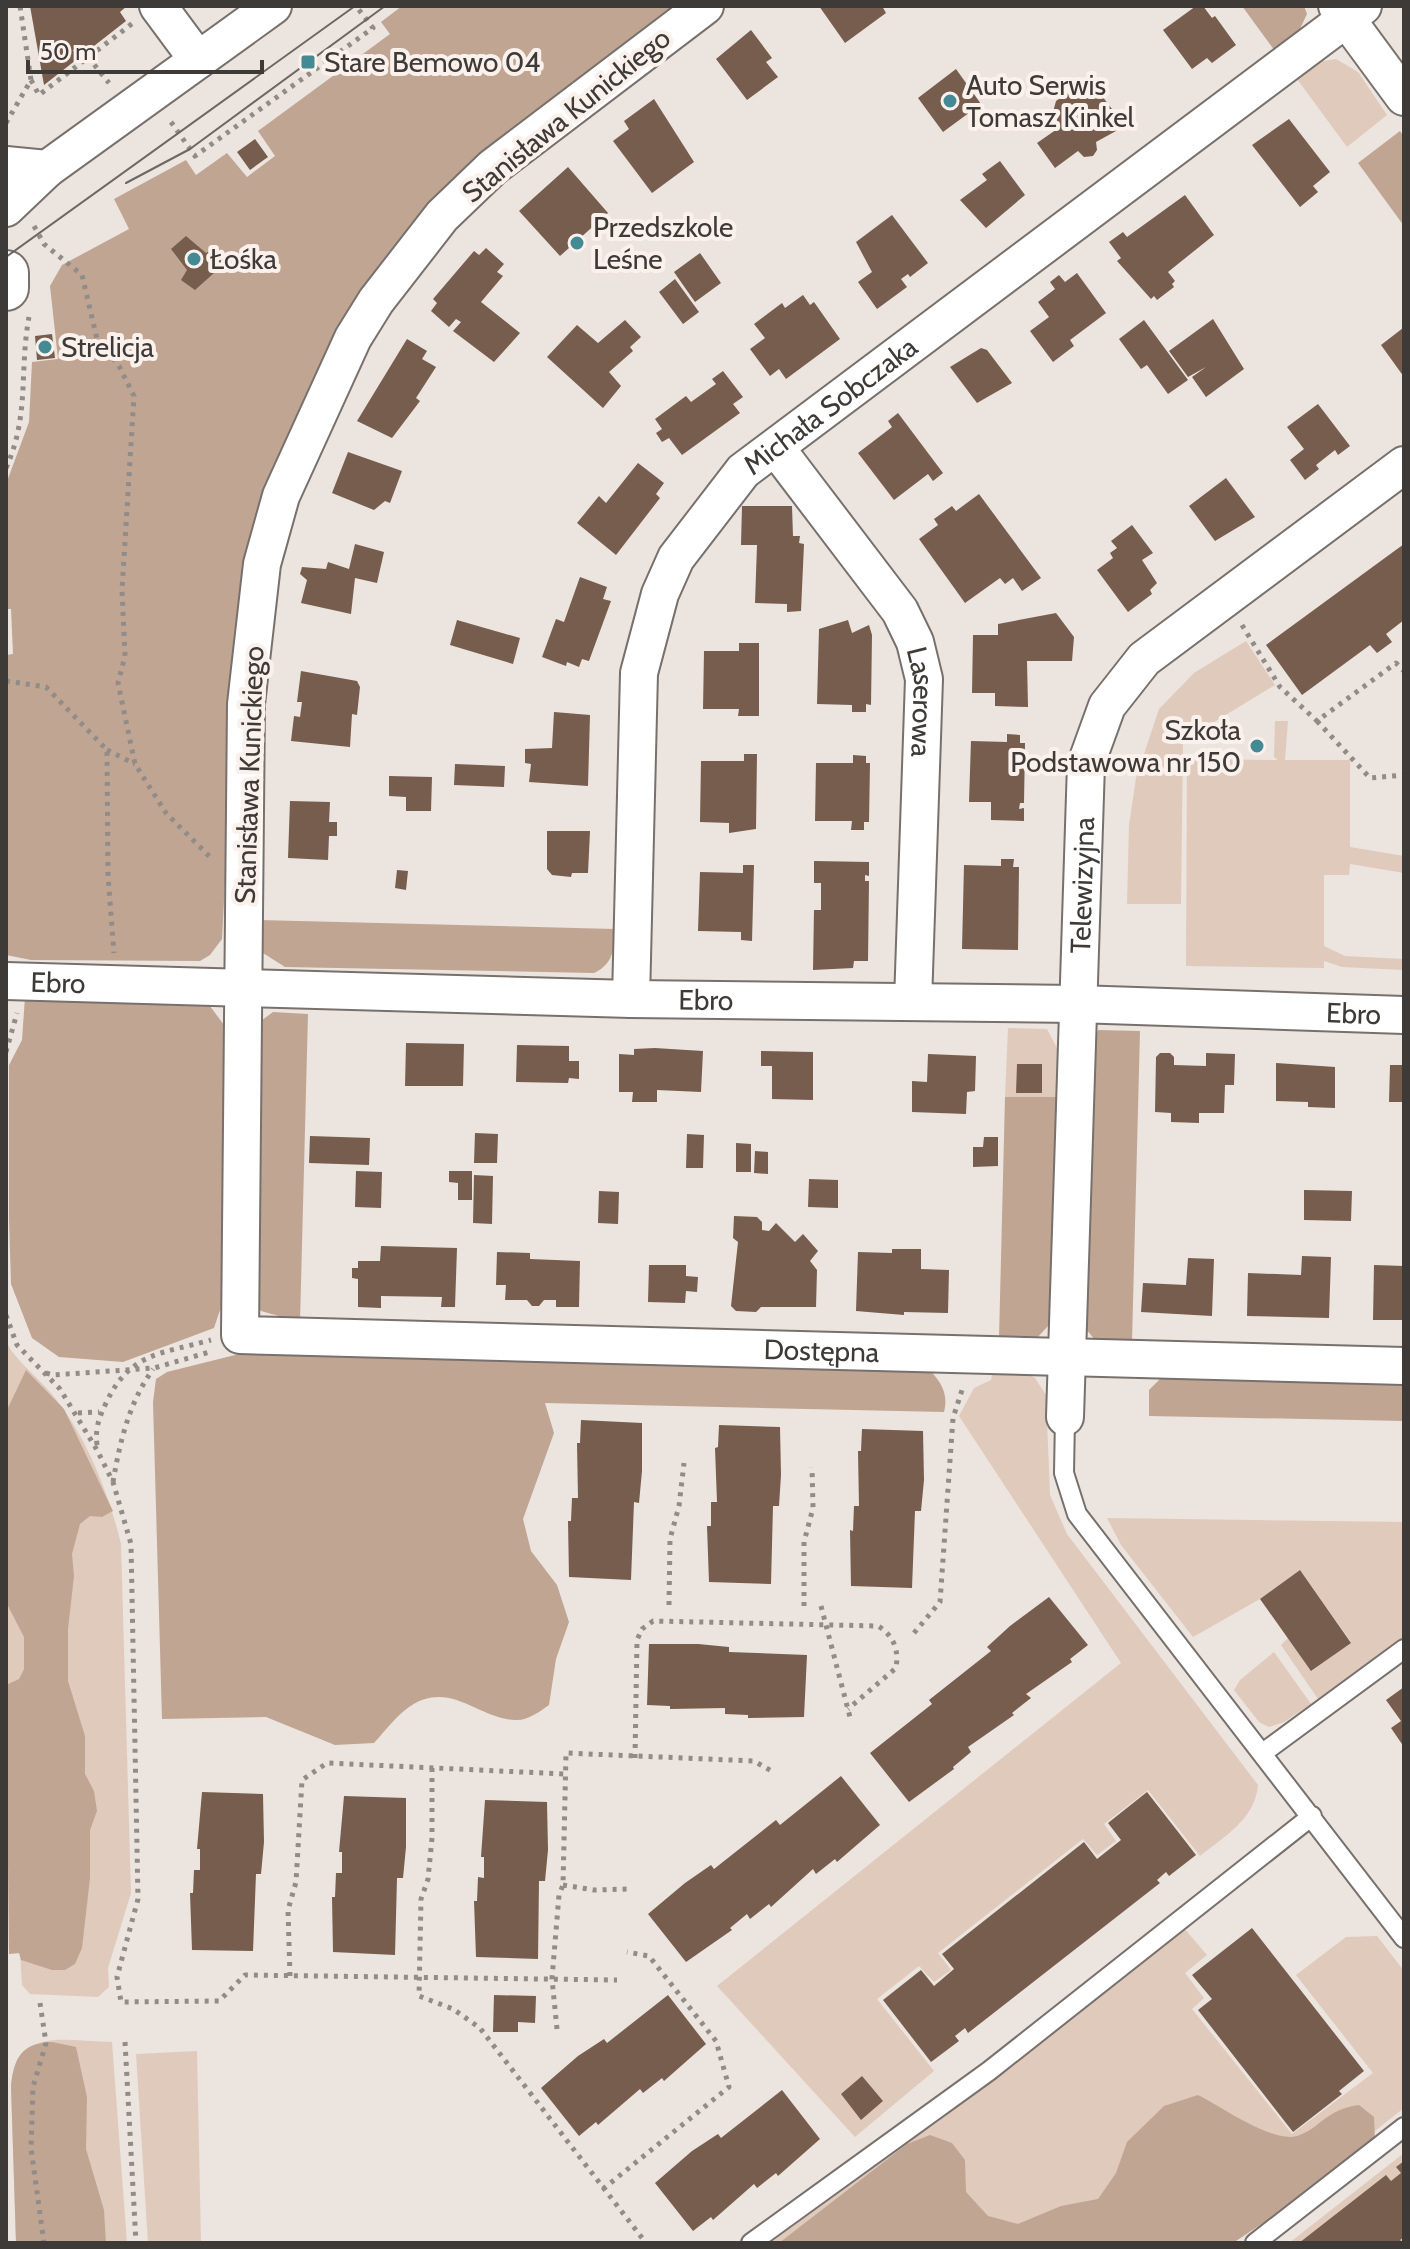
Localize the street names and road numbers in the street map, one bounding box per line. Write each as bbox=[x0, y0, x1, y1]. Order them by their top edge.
street label: Stanisława Kunickiego bbox=[455, 21, 677, 209]
street label: Michała Sobczaka bbox=[736, 329, 924, 482]
street label: Laserowa bbox=[900, 643, 941, 758]
street label: Stanisława Kunickiego bbox=[228, 646, 270, 904]
street label: Telewizyjna bbox=[1063, 816, 1101, 954]
street label: Ebro bbox=[30, 965, 86, 1000]
street label: Ebro bbox=[678, 983, 733, 1017]
street label: Ebro bbox=[1326, 995, 1382, 1031]
street label: Dostępna bbox=[763, 1332, 880, 1369]

